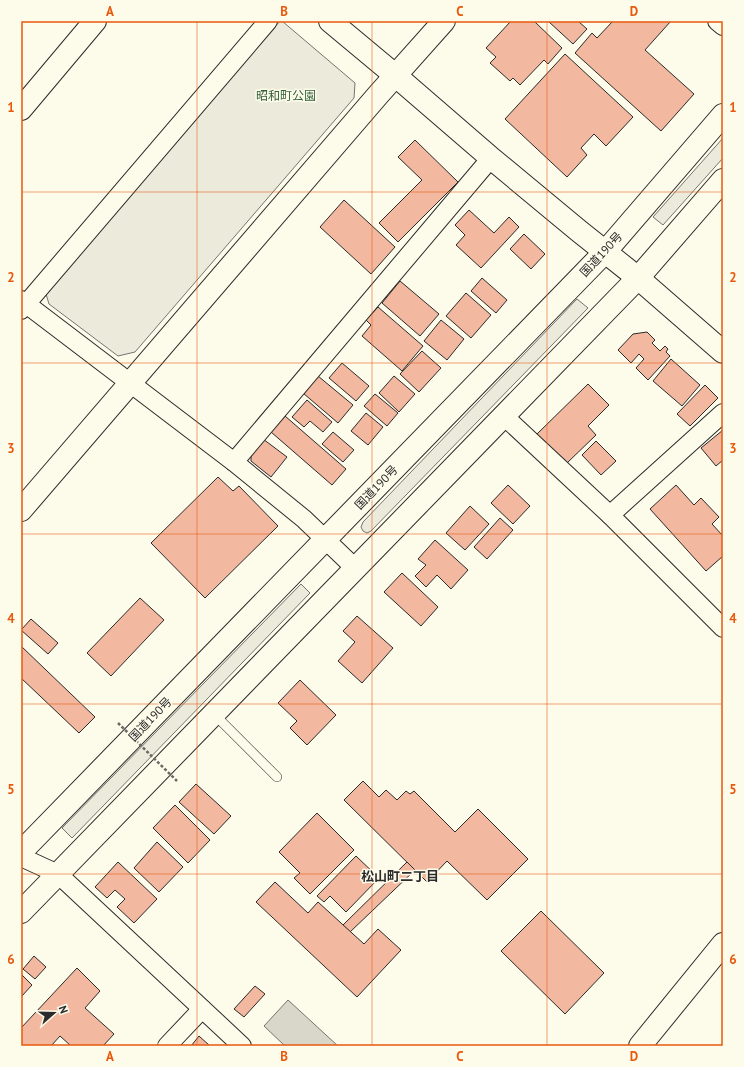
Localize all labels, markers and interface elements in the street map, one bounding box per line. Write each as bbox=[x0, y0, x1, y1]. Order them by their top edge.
text: A bbox=[106, 3, 114, 20]
text: B bbox=[280, 3, 288, 20]
text: C bbox=[456, 3, 464, 20]
text: D bbox=[630, 3, 638, 20]
park label: 昭和町公園 bbox=[256, 88, 316, 103]
text: 1 bbox=[7, 99, 15, 116]
text: 1 bbox=[729, 99, 737, 116]
street label: 国道190号 bbox=[577, 229, 625, 279]
text: 2 bbox=[7, 269, 15, 286]
text: 2 bbox=[729, 269, 737, 286]
text: 3 bbox=[7, 440, 15, 457]
text: 3 bbox=[729, 440, 737, 457]
street label: 国道190号 bbox=[351, 462, 401, 512]
text: 4 bbox=[7, 610, 15, 627]
text: 4 bbox=[729, 610, 737, 627]
street label: 国道190号 bbox=[125, 694, 175, 744]
text: 5 bbox=[7, 781, 15, 798]
text: 5 bbox=[729, 781, 737, 798]
district label: 松山町二丁目 bbox=[361, 868, 439, 885]
text: 6 bbox=[7, 951, 15, 968]
text: 6 bbox=[729, 951, 737, 968]
north arrow bbox=[34, 993, 74, 1033]
text: N bbox=[56, 1004, 71, 1015]
text: A bbox=[106, 1048, 114, 1065]
text: B bbox=[280, 1048, 288, 1065]
text: C bbox=[456, 1048, 464, 1065]
text: D bbox=[630, 1048, 638, 1065]

